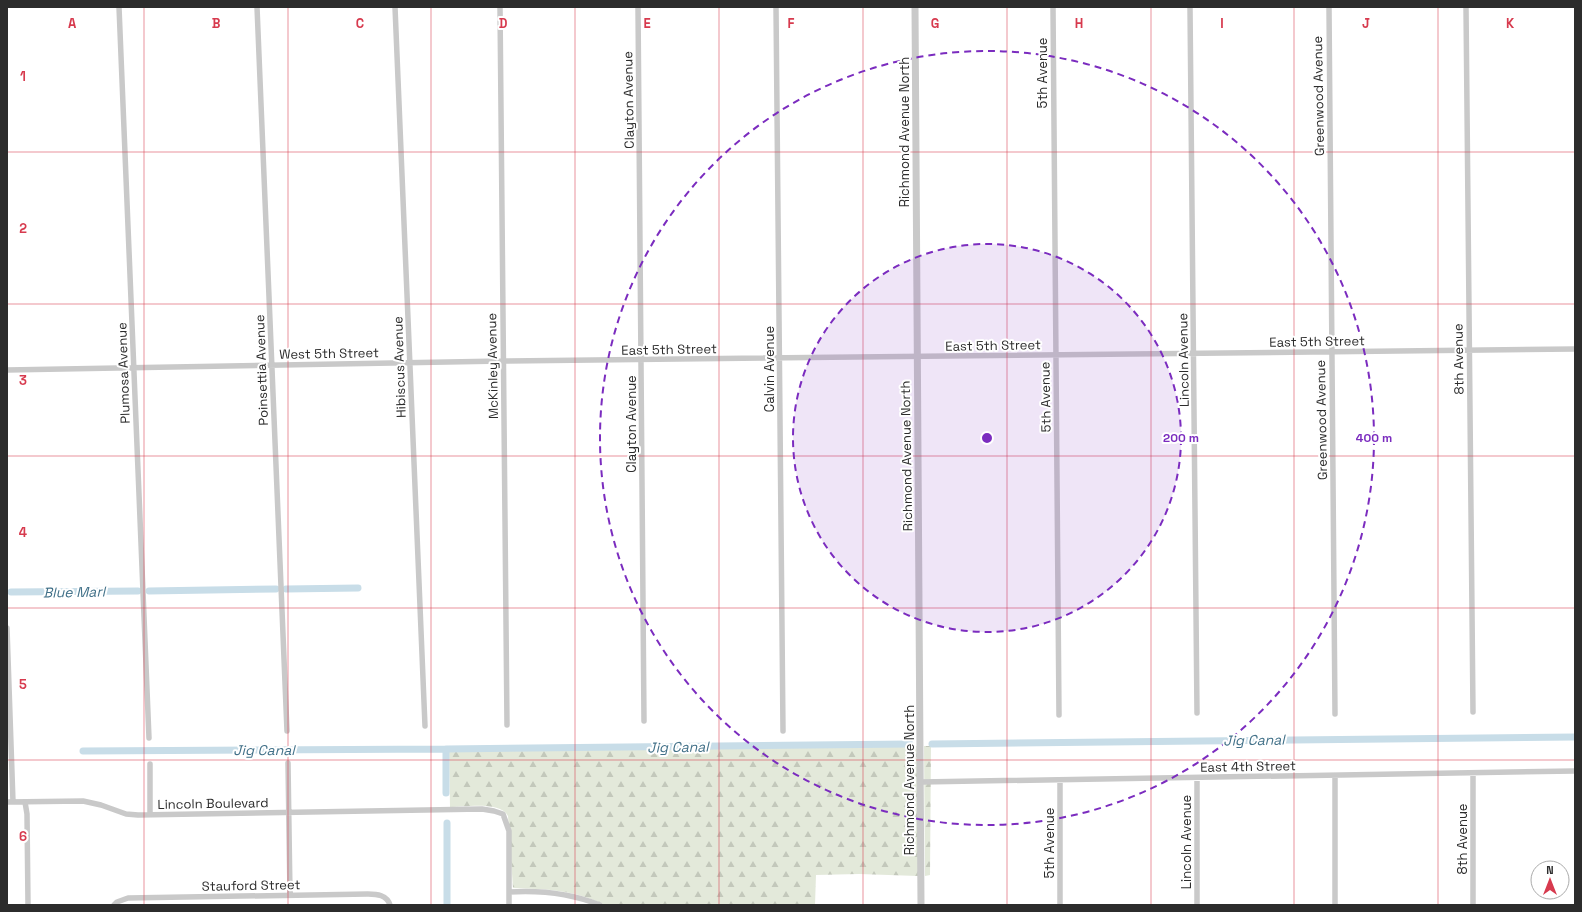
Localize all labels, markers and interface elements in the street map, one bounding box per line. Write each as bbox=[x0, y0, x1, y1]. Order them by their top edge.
text: A bbox=[68, 15, 77, 32]
text: B bbox=[212, 15, 221, 32]
text: C bbox=[356, 15, 364, 32]
text: D bbox=[499, 15, 508, 32]
text: E bbox=[643, 15, 651, 32]
text: F bbox=[788, 15, 795, 32]
text: G bbox=[931, 15, 939, 32]
text: H bbox=[1075, 15, 1083, 32]
text: I bbox=[1220, 15, 1224, 32]
text: J bbox=[1362, 15, 1370, 32]
text: K bbox=[1506, 15, 1515, 32]
street label: Greenwood Avenue bbox=[1309, 36, 1328, 156]
street label: 5th Avenue bbox=[1034, 38, 1051, 108]
street label: Clayton Avenue bbox=[619, 51, 638, 149]
street label: Richmond Avenue North bbox=[896, 57, 913, 207]
text: 1 bbox=[20, 68, 26, 85]
text: 2 bbox=[19, 220, 27, 237]
street label: McKinley Avenue bbox=[483, 313, 502, 419]
street label: Lincoln Avenue bbox=[1174, 313, 1193, 407]
street label: Poinsettia Avenue bbox=[251, 314, 272, 426]
street label: Hibiscus Avenue bbox=[389, 316, 410, 418]
street label: Plumosa Avenue bbox=[113, 322, 134, 424]
street label: 8th Avenue bbox=[1449, 323, 1468, 395]
street label: Calvin Avenue bbox=[761, 326, 778, 412]
street label: East 5th Street bbox=[1269, 332, 1365, 351]
street label: East 5th Street bbox=[945, 336, 1041, 355]
street label: East 5th Street bbox=[621, 340, 717, 359]
street label: West 5th Street bbox=[279, 344, 379, 363]
street label: Greenwood Avenue bbox=[1312, 360, 1331, 480]
street label: 5th Avenue bbox=[1036, 361, 1055, 433]
text: 3 bbox=[19, 372, 27, 389]
street label: Clayton Avenue bbox=[623, 375, 640, 473]
street label: Richmond Avenue North bbox=[897, 381, 916, 531]
text: 200 m bbox=[1163, 430, 1199, 446]
text: 400 m bbox=[1356, 430, 1392, 446]
centre of rings bbox=[980, 431, 994, 445]
text: 4 bbox=[19, 524, 27, 541]
water label: Blue Marl bbox=[43, 582, 107, 602]
text: 5 bbox=[19, 676, 27, 693]
street label: Richmond Avenue North bbox=[901, 705, 918, 855]
water label: Jig Canal bbox=[1223, 730, 1286, 750]
water label: Jig Canal bbox=[647, 737, 710, 757]
water label: Jig Canal bbox=[233, 741, 296, 759]
street label: East 4th Street bbox=[1200, 757, 1296, 776]
street label: Lincoln Boulevard bbox=[157, 794, 269, 813]
street label: Lincoln Avenue bbox=[1178, 795, 1195, 889]
street label: 8th Avenue bbox=[1454, 803, 1471, 875]
street label: 5th Avenue bbox=[1041, 808, 1058, 878]
text: 6 bbox=[19, 828, 27, 845]
north arrow bbox=[1530, 860, 1570, 900]
text: N bbox=[1546, 863, 1554, 877]
street label: Stauford Street bbox=[201, 876, 301, 895]

